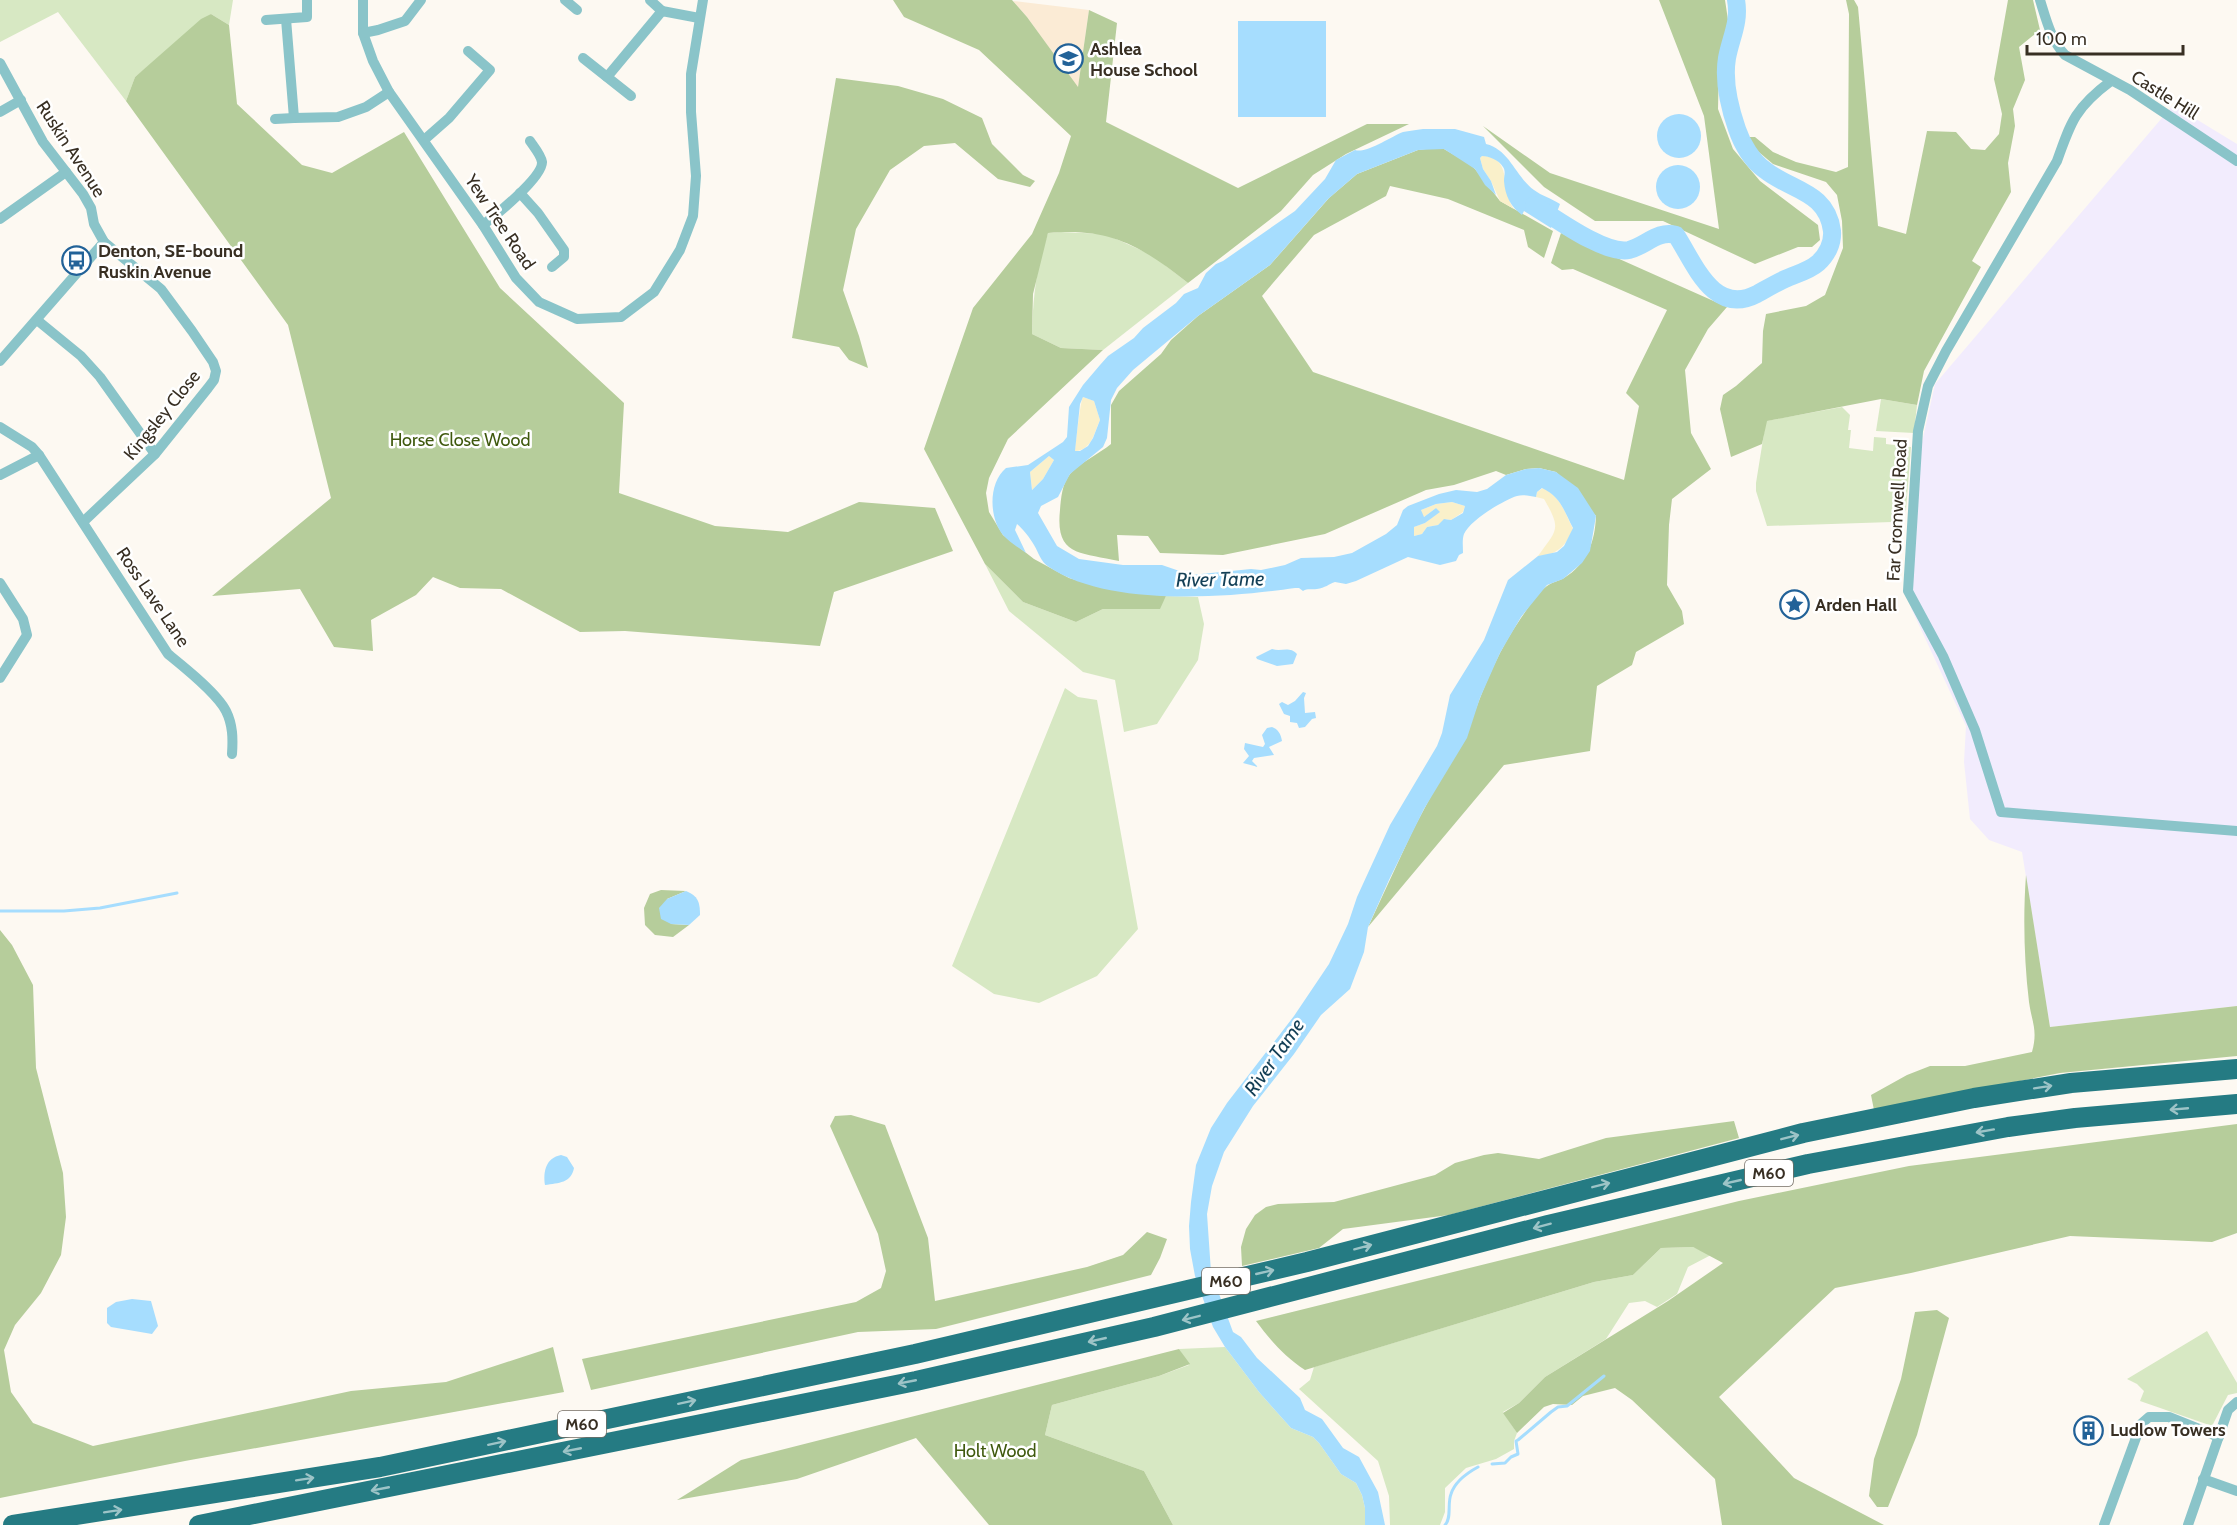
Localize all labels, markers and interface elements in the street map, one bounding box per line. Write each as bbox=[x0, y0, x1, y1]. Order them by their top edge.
scale bar bbox=[2027, 18, 2183, 56]
text: 100 m bbox=[2036, 28, 2087, 50]
place label: Ashlea House School bbox=[1090, 38, 1198, 81]
school or university icon: Ashlea House School bbox=[1053, 43, 1085, 75]
street label: Castle Hill bbox=[2127, 66, 2203, 125]
street label: Ruskin Avenue bbox=[32, 97, 110, 201]
street label: Yew Tree Road bbox=[460, 169, 540, 274]
place label: Denton, SE-bound Ruskin Avenue bbox=[98, 240, 243, 283]
bus stop icon: Denton, SE-bound Ruskin Avenue bbox=[61, 245, 93, 277]
street label: Kingsley Close bbox=[119, 366, 205, 464]
park label: Horse Close Wood bbox=[390, 429, 530, 451]
street label: Far Cromwell Road bbox=[1882, 438, 1912, 582]
street label: Ross Lave Lane bbox=[112, 543, 194, 651]
water label: River Tame bbox=[1176, 566, 1264, 592]
place icon: Arden Hall bbox=[1778, 589, 1810, 621]
place label: Arden Hall bbox=[1815, 594, 1897, 616]
water label: River Tame bbox=[1239, 1014, 1309, 1100]
one-way arrow bbox=[2032, 1082, 2052, 1093]
one-way arrow bbox=[2169, 1104, 2189, 1115]
one-way arrow bbox=[1976, 1126, 1995, 1137]
one-way arrow bbox=[1780, 1130, 1799, 1142]
road number: M60 bbox=[1745, 1160, 1793, 1186]
one-way arrow bbox=[1723, 1176, 1742, 1188]
one-way arrow bbox=[1591, 1179, 1610, 1190]
one-way arrow bbox=[1533, 1221, 1552, 1233]
one-way arrow bbox=[1353, 1241, 1372, 1252]
one-way arrow bbox=[1255, 1265, 1274, 1277]
road number: M60 bbox=[1202, 1268, 1250, 1294]
one-way arrow bbox=[1182, 1312, 1201, 1324]
one-way arrow bbox=[1088, 1335, 1107, 1346]
one-way arrow bbox=[898, 1377, 917, 1389]
one-way arrow bbox=[677, 1396, 697, 1407]
road number: M60 bbox=[558, 1411, 606, 1437]
building icon: Ludlow Towers bbox=[2073, 1414, 2105, 1446]
place label: Ludlow Towers bbox=[2110, 1419, 2226, 1441]
one-way arrow bbox=[487, 1436, 506, 1448]
park label: Holt Wood bbox=[954, 1440, 1036, 1462]
one-way arrow bbox=[562, 1445, 582, 1456]
one-way arrow bbox=[295, 1474, 314, 1485]
one-way arrow bbox=[371, 1483, 390, 1495]
one-way arrow bbox=[102, 1505, 122, 1516]

